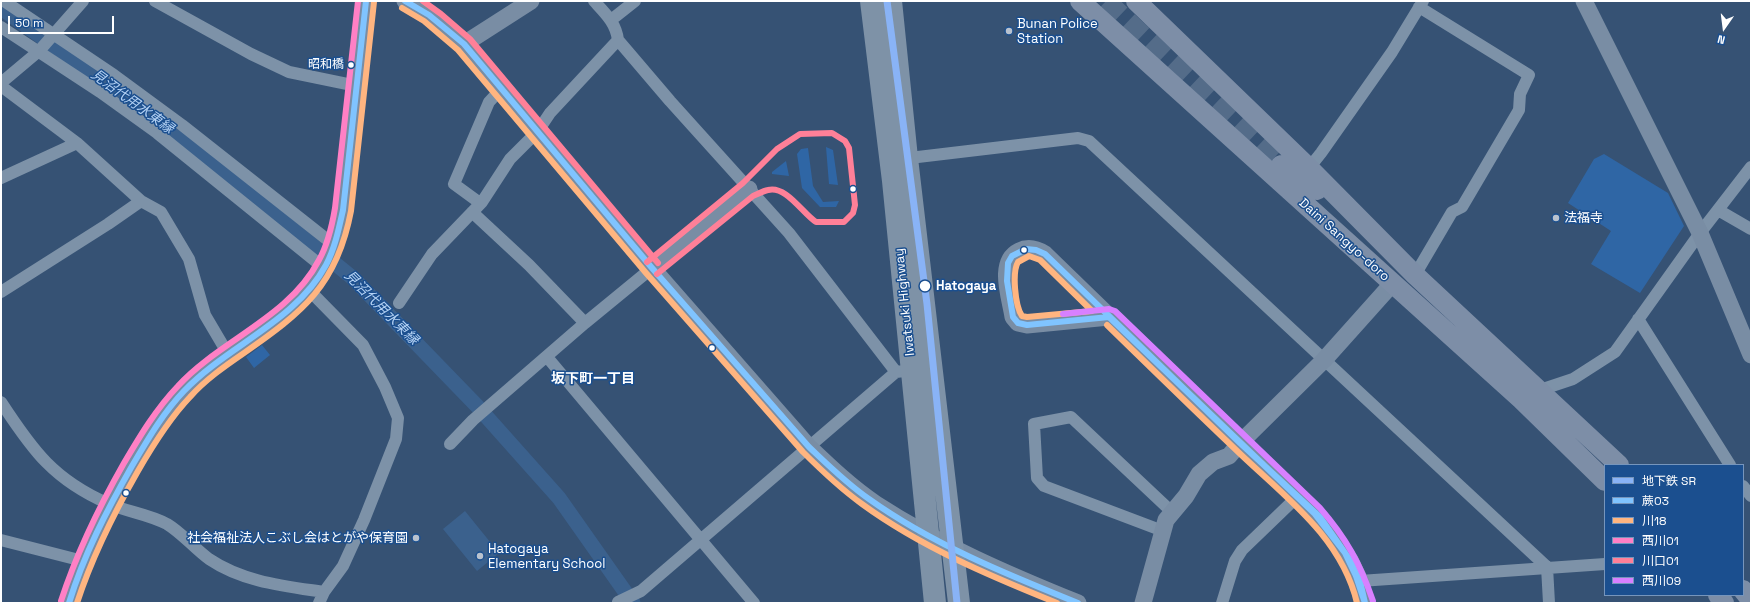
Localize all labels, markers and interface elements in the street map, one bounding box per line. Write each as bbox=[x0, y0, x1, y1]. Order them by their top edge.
scale bar bbox=[10, 8, 116, 34]
north arrow bbox=[1704, 8, 1744, 48]
text: 50 m bbox=[15, 15, 43, 31]
place label: Bunan Police Station bbox=[1017, 16, 1098, 47]
marker: Bunan Police Station bbox=[1004, 26, 1014, 36]
text: N bbox=[1716, 32, 1726, 47]
place label: 昭和橋 bbox=[308, 58, 344, 72]
marker: 昭和橋 bbox=[346, 60, 356, 70]
water label: 見沼代用水東縁 bbox=[87, 66, 177, 138]
unlabelled marker bbox=[848, 184, 858, 194]
street label: Daini Sangyo-doro bbox=[1295, 195, 1393, 285]
place label: 法福寺 bbox=[1564, 210, 1603, 226]
marker: 法福寺 bbox=[1551, 213, 1561, 223]
unlabelled marker bbox=[1019, 245, 1029, 255]
street label: Iwatsuki Highway bbox=[892, 247, 918, 357]
water label: 見沼代用水東縁 bbox=[340, 267, 422, 349]
place label: Hatogaya bbox=[936, 278, 996, 294]
marker: Hatogaya bbox=[918, 279, 932, 293]
unlabelled marker bbox=[707, 343, 717, 353]
district label: 坂下町一丁目 bbox=[551, 371, 635, 387]
legend bbox=[1604, 464, 1744, 596]
text: 地下鉄 SR bbox=[1642, 473, 1696, 489]
unlabelled marker bbox=[121, 488, 131, 498]
text: 蕨03 bbox=[1642, 493, 1669, 509]
text: 川18 bbox=[1642, 513, 1667, 529]
place label: 社会福祉法人こぶし会はとがや保育園 bbox=[187, 530, 408, 546]
marker: 社会福祉法人こぶし会はとがや保育園 bbox=[411, 533, 421, 543]
text: 西川01 bbox=[1642, 533, 1679, 549]
place label: Hatogaya Elementary School bbox=[488, 541, 605, 572]
marker: Hatogaya Elementary School bbox=[475, 551, 485, 561]
text: 川口01 bbox=[1642, 553, 1679, 569]
text: 西川09 bbox=[1642, 573, 1681, 589]

